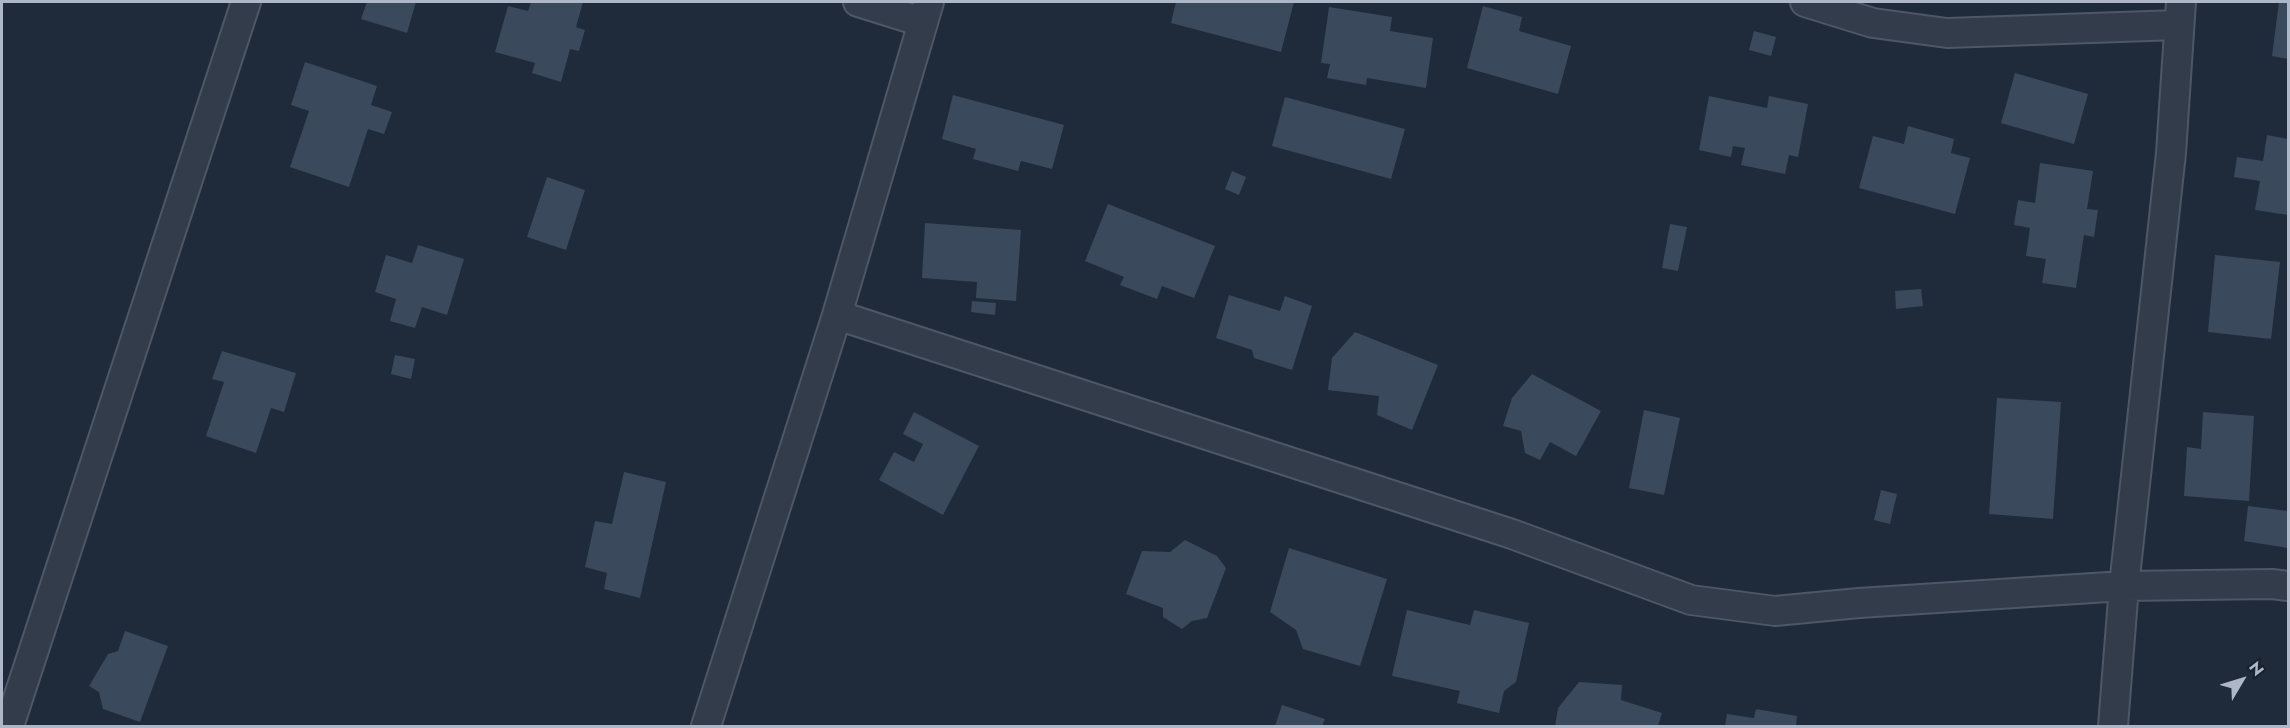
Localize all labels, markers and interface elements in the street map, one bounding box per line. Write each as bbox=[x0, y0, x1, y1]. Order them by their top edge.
north arrow bbox=[2212, 650, 2272, 710]
text: N bbox=[2244, 657, 2270, 681]

